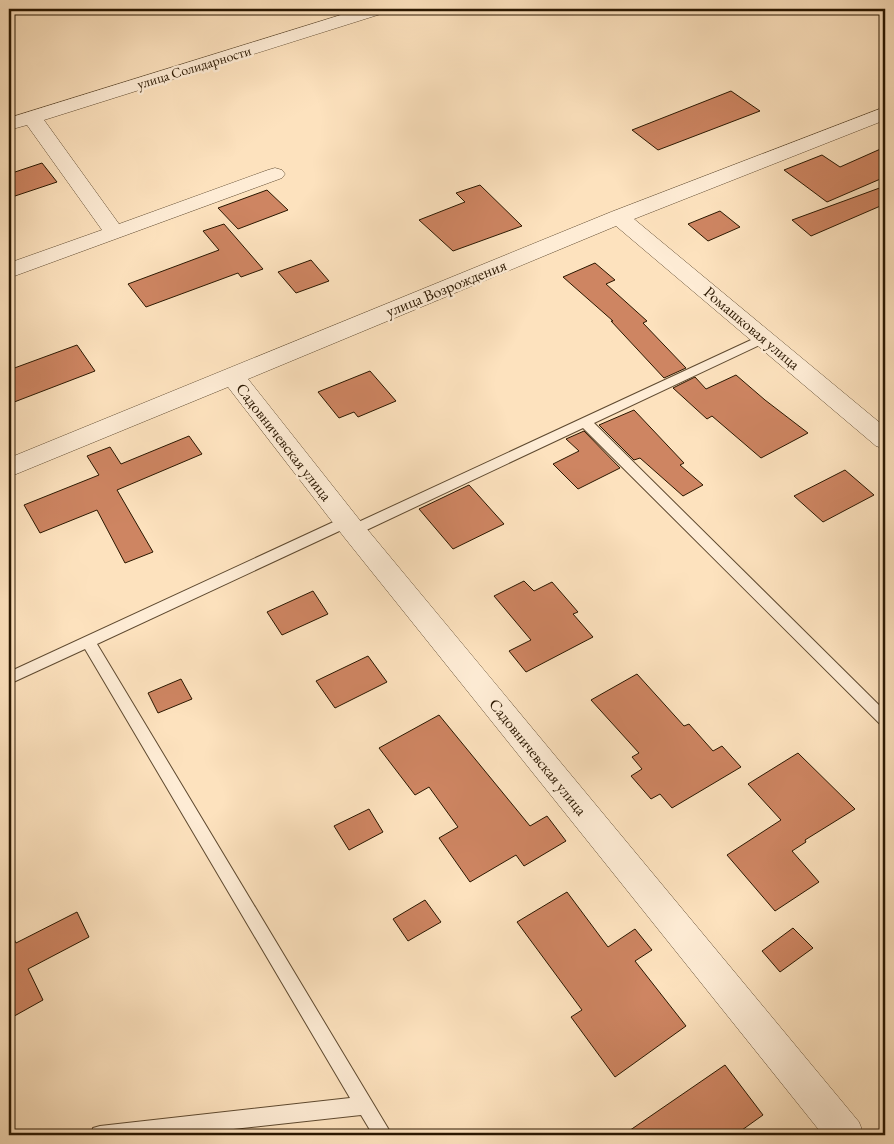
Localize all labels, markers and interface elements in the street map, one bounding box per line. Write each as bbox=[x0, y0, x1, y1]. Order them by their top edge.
street label: улица Солидарности bbox=[135, 41, 254, 93]
street label: улица Возрождения bbox=[383, 254, 509, 322]
street label: Ромашковая улица bbox=[700, 282, 805, 375]
street label: Садовничевская улица bbox=[231, 379, 337, 506]
street label: Садовничевская улица bbox=[484, 694, 592, 820]

